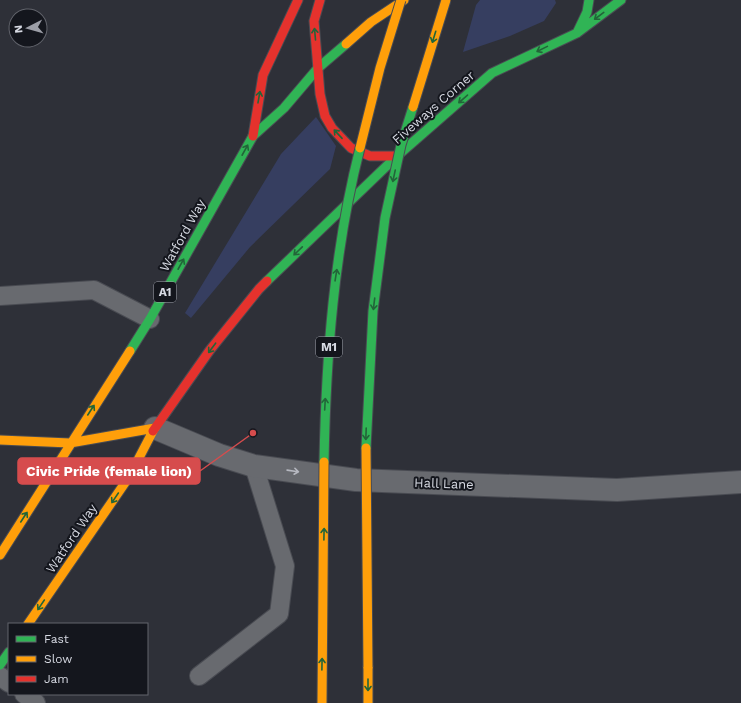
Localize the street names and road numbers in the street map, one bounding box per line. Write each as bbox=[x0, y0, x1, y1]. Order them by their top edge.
street label: Fiveways Corner bbox=[389, 68, 477, 147]
street label: Watford Way bbox=[156, 196, 209, 274]
road number: A1 bbox=[154, 282, 176, 302]
road number: M1 bbox=[316, 337, 342, 357]
street label: Hall Lane bbox=[414, 475, 474, 492]
street label: Watford Way bbox=[43, 501, 100, 576]

